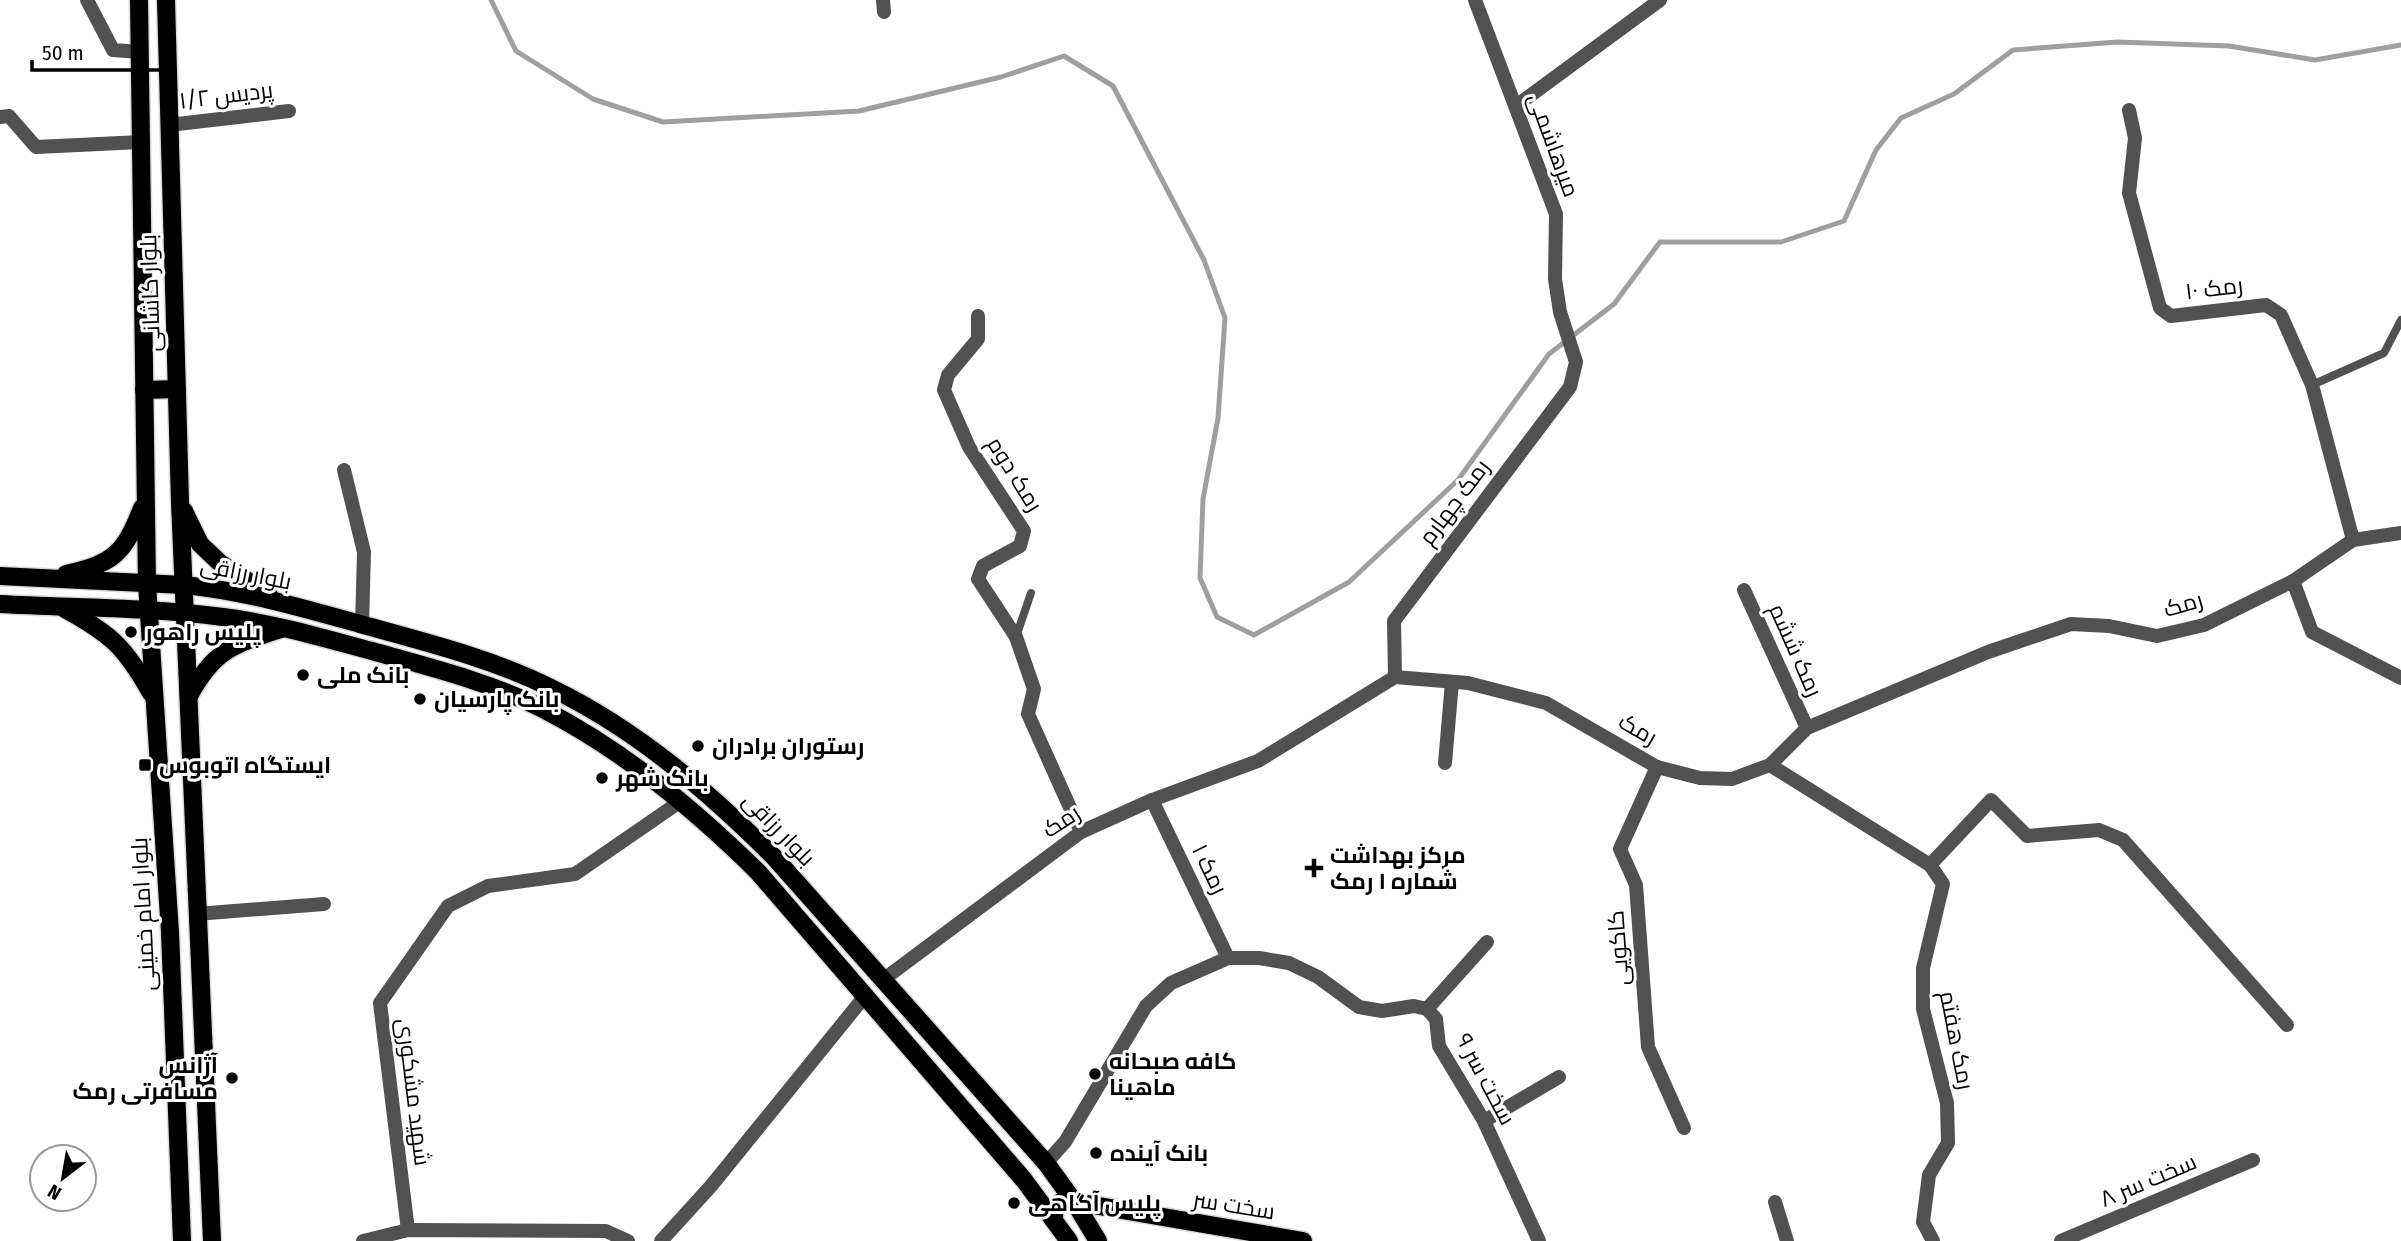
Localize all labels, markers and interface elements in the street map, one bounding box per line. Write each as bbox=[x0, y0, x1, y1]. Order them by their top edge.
scale bar bbox=[32, 28, 173, 72]
text: 50 m bbox=[42, 40, 84, 66]
street label: پردیس ۱/۲ bbox=[177, 75, 275, 116]
street label: میرهاشمی bbox=[1522, 89, 1586, 201]
street label: بلوار کاشانی bbox=[134, 234, 166, 352]
street label: رمک ۱۰ bbox=[2184, 271, 2244, 305]
street label: رمک دوم bbox=[979, 431, 1049, 518]
street label: رمک چهارم bbox=[1413, 454, 1497, 552]
street label: بلوار رزاقی bbox=[198, 550, 294, 596]
street label: رمک bbox=[2160, 585, 2206, 623]
street label: رمک ششم bbox=[1761, 599, 1829, 702]
place label: پلیس راهور bbox=[144, 618, 261, 648]
marker: پلیس راهور bbox=[123, 624, 139, 640]
place label: بانک ملی bbox=[317, 661, 409, 689]
marker: بانک ملی bbox=[295, 667, 311, 683]
place label: بانک پارسیان bbox=[434, 685, 560, 715]
marker: بانک پارسیان bbox=[412, 691, 428, 707]
street label: رمک bbox=[1614, 707, 1662, 751]
place label: رستوران برادران bbox=[712, 732, 864, 760]
marker: رستوران برادران bbox=[690, 738, 706, 754]
place label: ایستگاه اتوبوس bbox=[159, 751, 331, 779]
marker: ایستگاه اتوبوس bbox=[137, 757, 153, 773]
place label: بانک شهر bbox=[615, 764, 709, 792]
marker: بانک شهر bbox=[594, 770, 610, 786]
street label: بلوار رزاقی bbox=[737, 786, 821, 872]
street label: رمک bbox=[1037, 798, 1085, 844]
street label: بلوار امام خمینی bbox=[125, 836, 163, 992]
street label: رمک ۱ bbox=[1186, 839, 1234, 899]
place label: مرکز بهداشت شماره ۱ رمک bbox=[1330, 841, 1466, 895]
marker: مرکز بهداشت شماره ۱ رمک bbox=[1304, 858, 1324, 878]
street label: کاکویی bbox=[1601, 909, 1635, 987]
street label: رمک هفتم bbox=[1932, 988, 1980, 1092]
street label: شهید مشکوری bbox=[391, 1017, 437, 1167]
street label: سخت سر ۹ bbox=[1450, 1028, 1522, 1130]
place label: کافه صبحانه ماهینا bbox=[1109, 1047, 1236, 1101]
place label: آژانس مسافرتی رمک bbox=[72, 1051, 219, 1105]
marker: کافه صبحانه ماهینا bbox=[1087, 1066, 1103, 1082]
marker: آژانس مسافرتی رمک bbox=[224, 1070, 240, 1086]
place label: بانک آینده bbox=[1110, 1139, 1208, 1167]
north arrow bbox=[28, 1143, 98, 1213]
marker: بانک آینده bbox=[1088, 1145, 1104, 1161]
street label: سخت سر ۸ bbox=[2095, 1147, 2201, 1213]
text: N bbox=[44, 1179, 65, 1205]
street label: سخت سر bbox=[1189, 1184, 1277, 1225]
place label: پلیس آگاهی bbox=[1028, 1189, 1161, 1219]
marker: پلیس آگاهی bbox=[1006, 1195, 1022, 1211]

